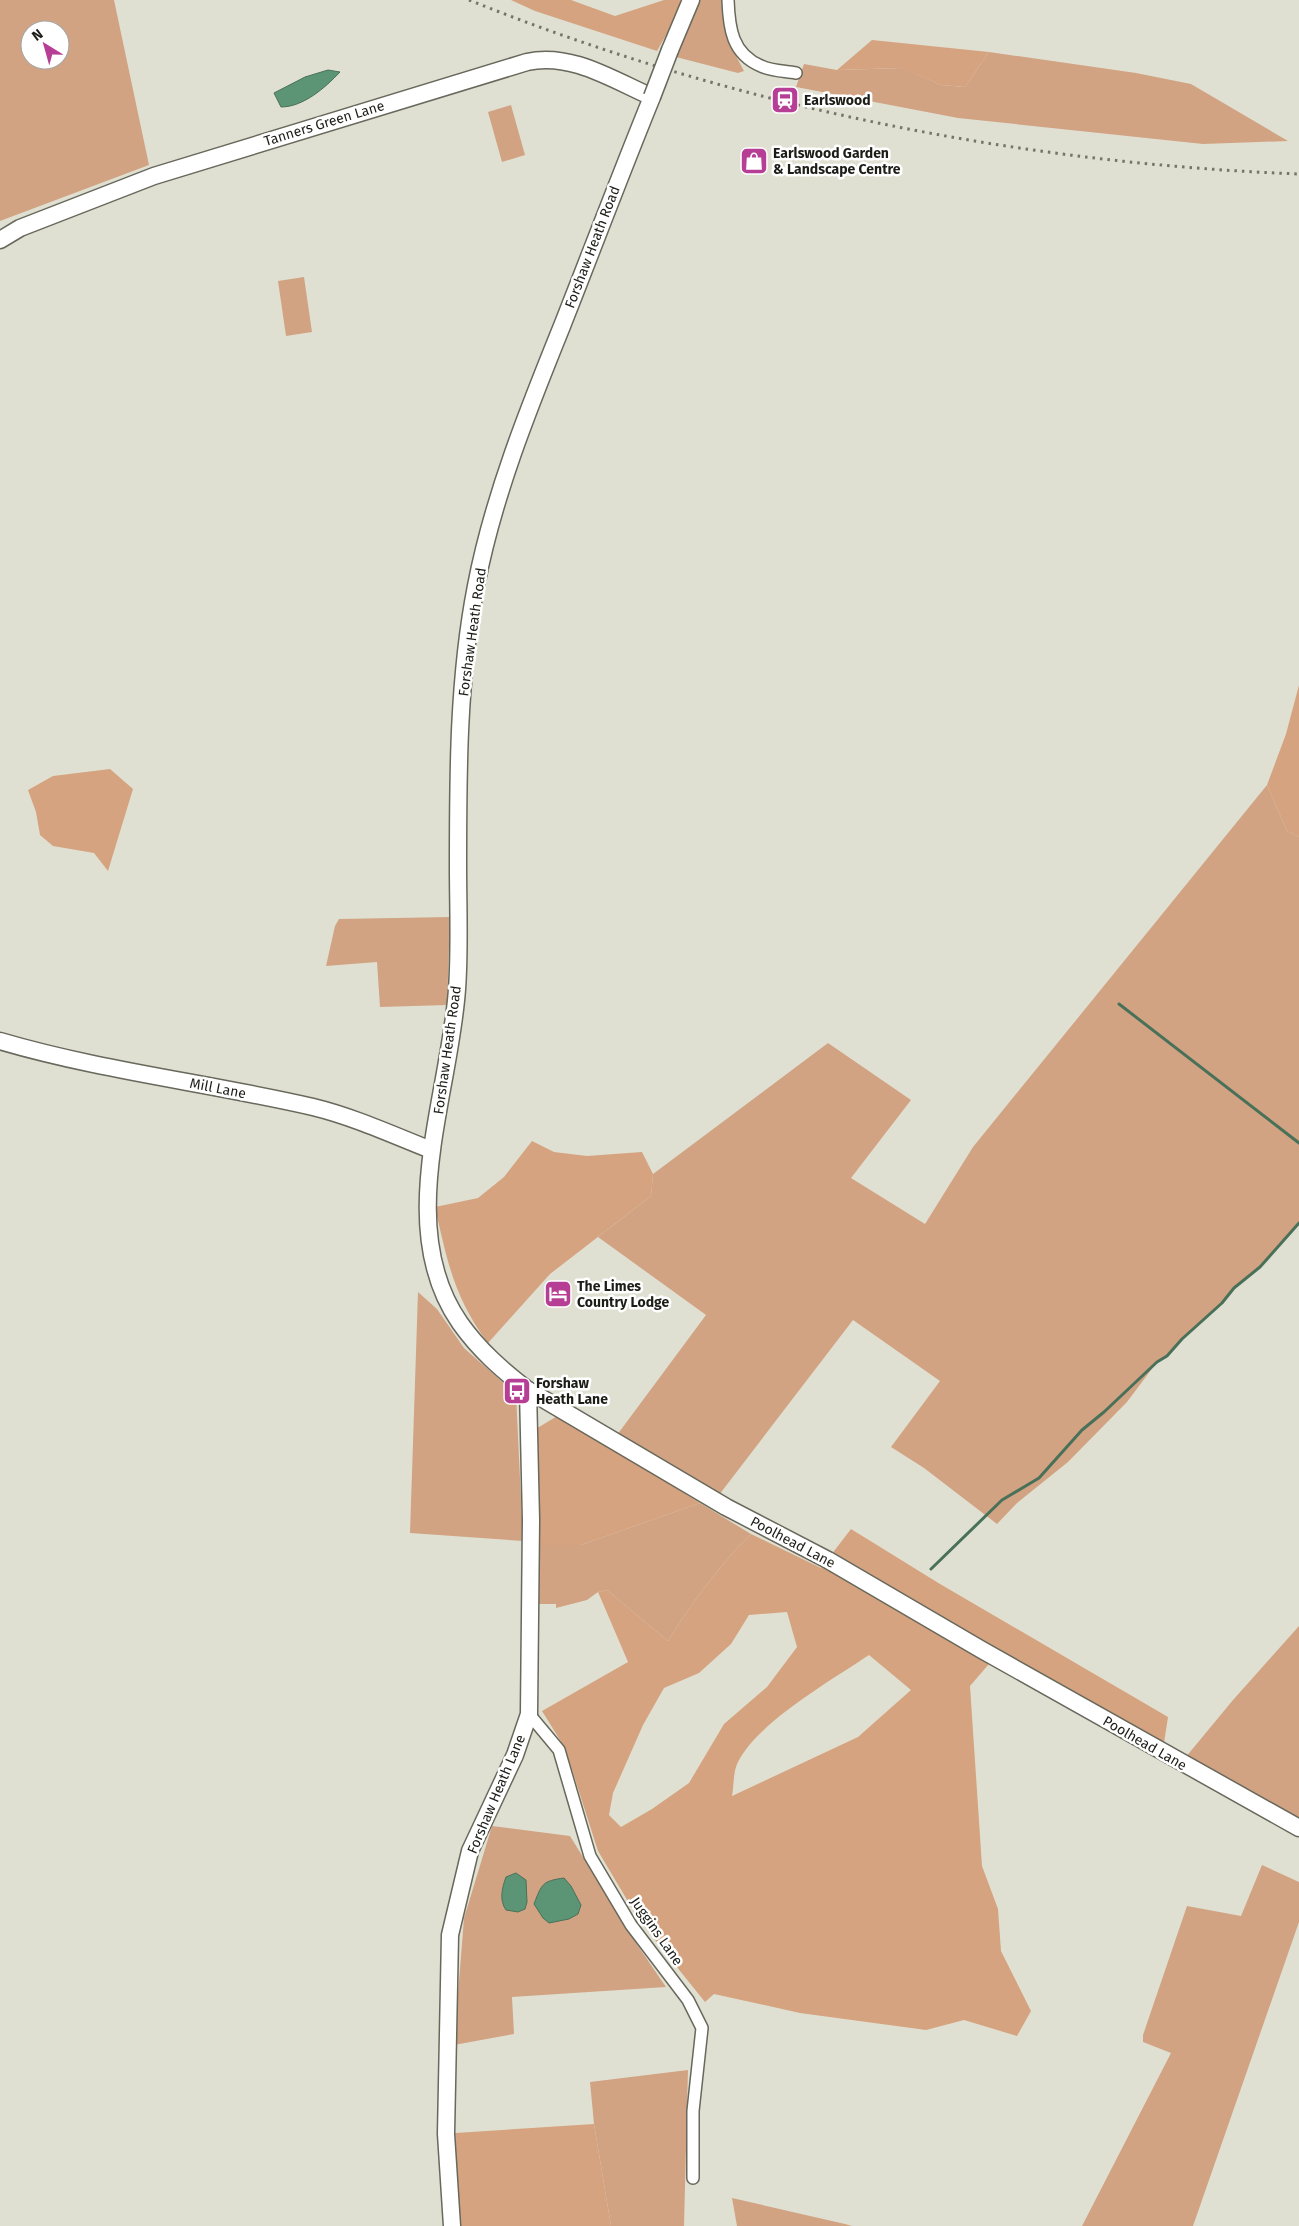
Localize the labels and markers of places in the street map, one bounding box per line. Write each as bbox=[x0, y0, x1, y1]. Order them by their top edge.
station icon: Earlswood bbox=[770, 85, 800, 115]
place label: Earlswood bbox=[804, 92, 871, 109]
place label: Earlswood Garden & Landscape Centre bbox=[773, 145, 901, 178]
shop icon: Earlswood Garden & Landscape Centre bbox=[739, 146, 769, 176]
place label: The Limes Country Lodge bbox=[577, 1278, 669, 1311]
hotel icon: The Limes Country Lodge bbox=[543, 1279, 573, 1309]
place label: Forshaw Heath Lane bbox=[536, 1375, 608, 1408]
bus stop icon: Forshaw Heath Lane bbox=[502, 1376, 532, 1406]

